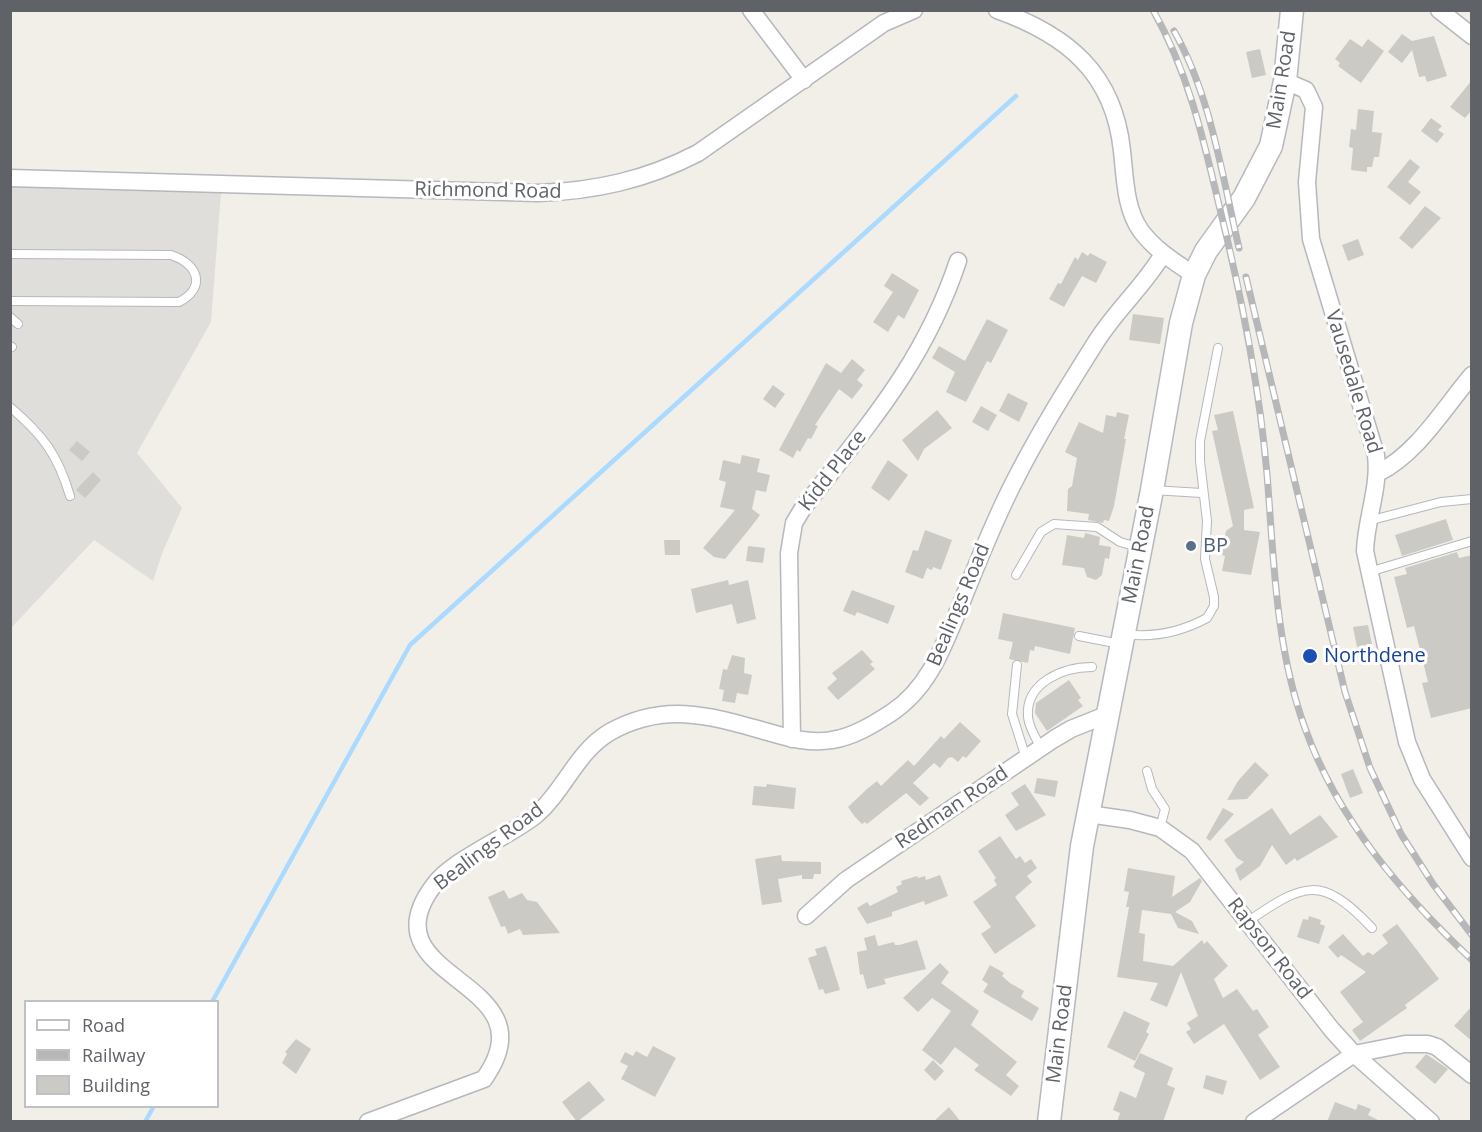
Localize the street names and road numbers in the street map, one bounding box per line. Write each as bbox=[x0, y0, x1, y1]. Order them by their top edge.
street label: Main Road bbox=[1262, 29, 1302, 131]
street label: Richmond Road bbox=[414, 178, 562, 204]
street label: Vausedale Road bbox=[1320, 307, 1386, 457]
street label: Kidd Place bbox=[794, 426, 872, 516]
street label: Main Road bbox=[1118, 504, 1160, 606]
street label: Bealings Road bbox=[922, 540, 996, 670]
street label: Redman Road bbox=[891, 762, 1013, 854]
street label: Bealings Road bbox=[429, 798, 549, 896]
street label: Rapson Road bbox=[1222, 893, 1316, 1005]
street label: Main Road bbox=[1042, 983, 1078, 1085]

